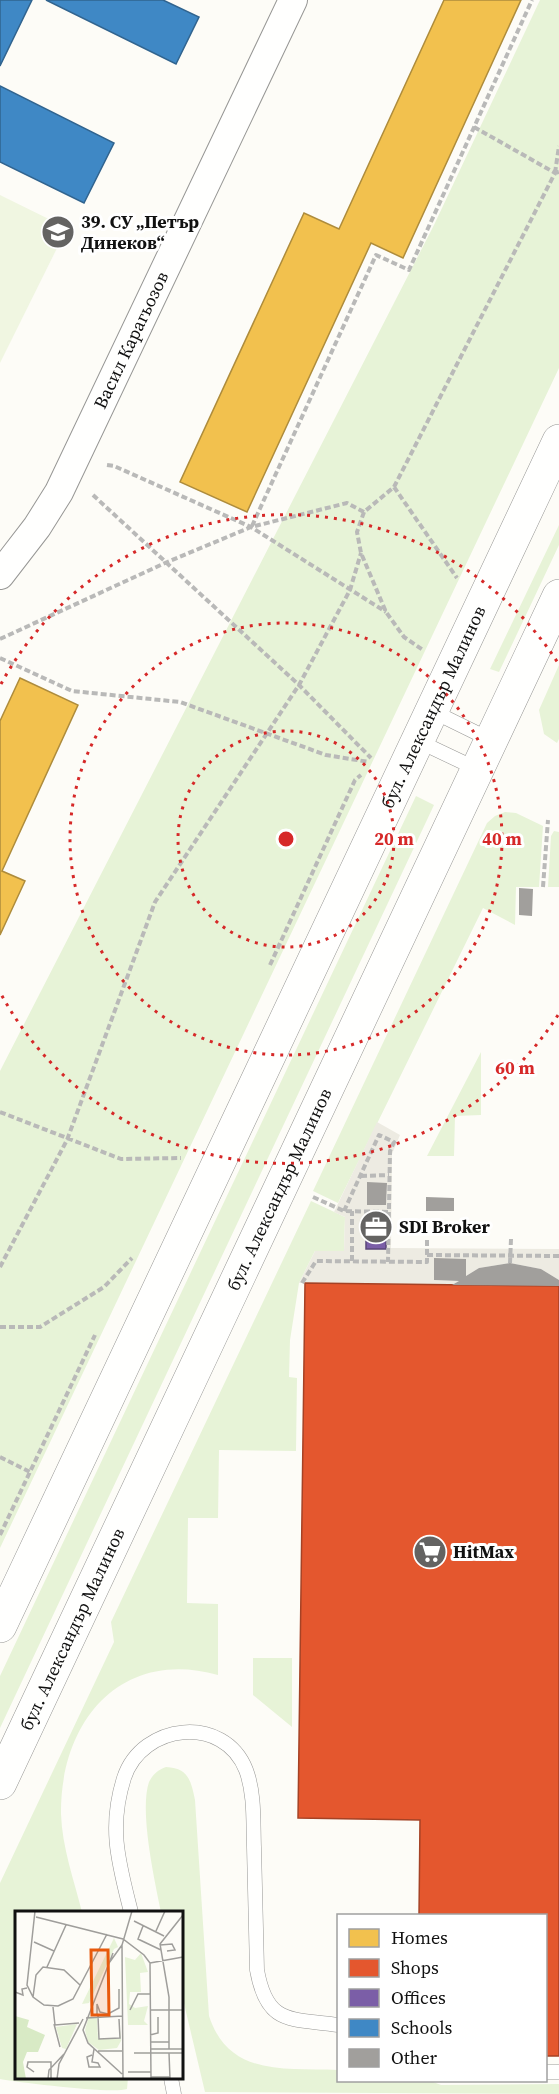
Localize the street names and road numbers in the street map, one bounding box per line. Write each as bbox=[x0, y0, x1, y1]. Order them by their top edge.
street label: Васил Карагьозов bbox=[87, 267, 174, 413]
street label: бул. Александър Малинов bbox=[375, 602, 491, 812]
street label: бул. Александър Малинов bbox=[221, 1084, 337, 1295]
street label: бул. Александър Малинов bbox=[14, 1524, 130, 1734]

